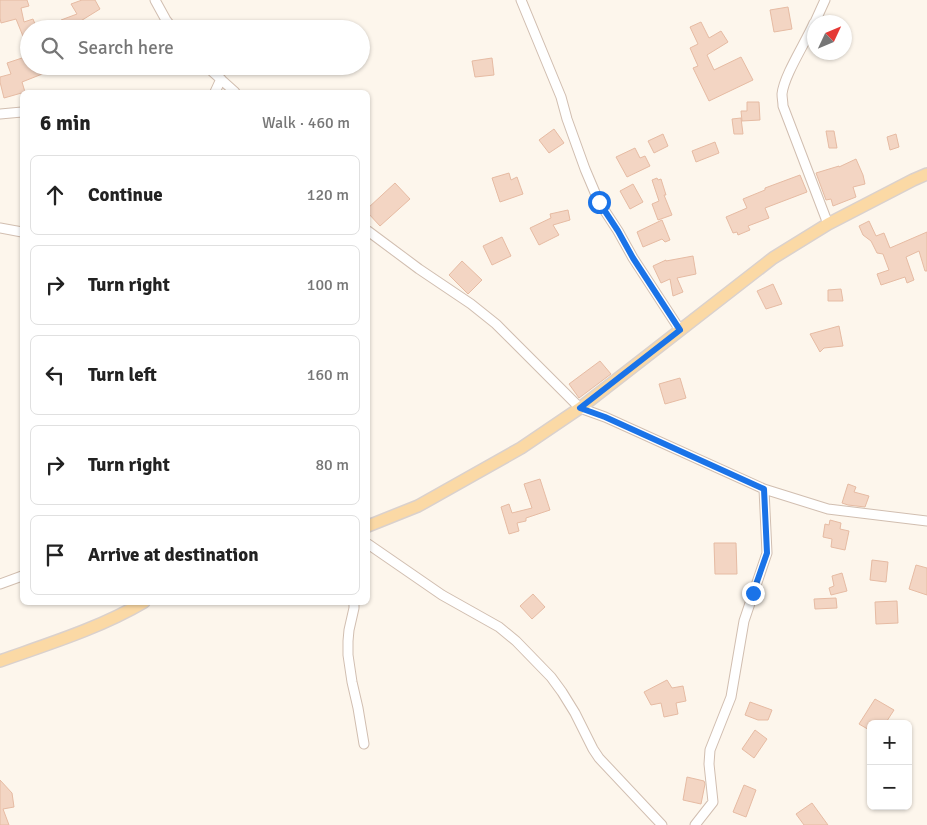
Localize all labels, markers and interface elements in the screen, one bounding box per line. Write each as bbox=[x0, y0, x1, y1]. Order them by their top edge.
north arrow bbox=[807, 15, 852, 60]
search box bbox=[20, 20, 370, 75]
icon: search bbox=[38, 34, 66, 62]
text: Search here bbox=[78, 36, 174, 60]
text: 6 min bbox=[40, 110, 91, 136]
text: Walk · 460 m bbox=[262, 113, 350, 133]
icon: ahead bbox=[41, 181, 69, 209]
text: Continue bbox=[88, 183, 163, 207]
text: 120 m bbox=[307, 185, 349, 205]
route start bbox=[588, 191, 611, 214]
icon: right bbox=[41, 271, 69, 299]
text: Turn right bbox=[88, 273, 170, 297]
text: 100 m bbox=[307, 275, 349, 295]
icon: left bbox=[41, 361, 69, 389]
text: Turn left bbox=[88, 363, 157, 387]
text: 160 m bbox=[307, 365, 349, 385]
icon: right bbox=[41, 451, 69, 479]
text: Turn right bbox=[88, 453, 170, 477]
text: 80 m bbox=[315, 455, 349, 475]
icon: arrive bbox=[41, 541, 69, 569]
text: Arrive at destination bbox=[88, 543, 259, 567]
route end bbox=[742, 582, 765, 605]
map controls bbox=[867, 720, 912, 810]
button: + bbox=[867, 720, 912, 765]
button: − bbox=[867, 765, 912, 810]

